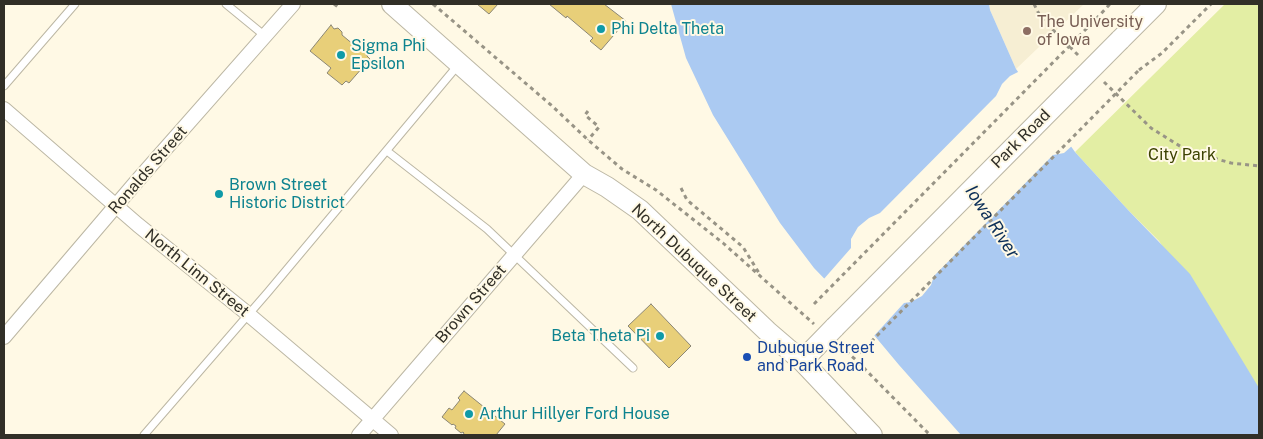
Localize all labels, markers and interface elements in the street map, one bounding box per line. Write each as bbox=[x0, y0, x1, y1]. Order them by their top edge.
place label: The University of Iowa bbox=[1037, 12, 1143, 50]
place label: Phi Delta Theta bbox=[611, 19, 724, 39]
marker: Phi Delta Theta bbox=[595, 23, 607, 35]
marker: The University of Iowa bbox=[1021, 25, 1033, 37]
place label: Sigma Phi Epsilon bbox=[351, 36, 426, 74]
marker: Sigma Phi Epsilon bbox=[335, 49, 347, 61]
street label: Park Road bbox=[987, 105, 1055, 173]
street label: Ronalds Street bbox=[105, 122, 191, 218]
park label: City Park bbox=[1148, 145, 1216, 165]
place label: Brown Street Historic District bbox=[229, 175, 345, 213]
water label: Iowa River bbox=[960, 181, 1024, 263]
marker: Brown Street Historic District bbox=[213, 188, 225, 200]
street label: North Dubuque Street bbox=[627, 200, 761, 326]
street label: North Linn Street bbox=[141, 225, 253, 321]
street label: Brown Street bbox=[432, 261, 510, 347]
place label: Beta Theta Pi bbox=[551, 326, 650, 346]
marker: Beta Theta Pi bbox=[654, 330, 666, 342]
place label: Dubuque Street and Park Road bbox=[757, 338, 875, 376]
marker: Dubuque Street and Park Road bbox=[741, 351, 753, 363]
place label: Arthur Hillyer Ford House bbox=[479, 404, 670, 424]
marker: Arthur Hillyer Ford House bbox=[463, 408, 475, 420]

